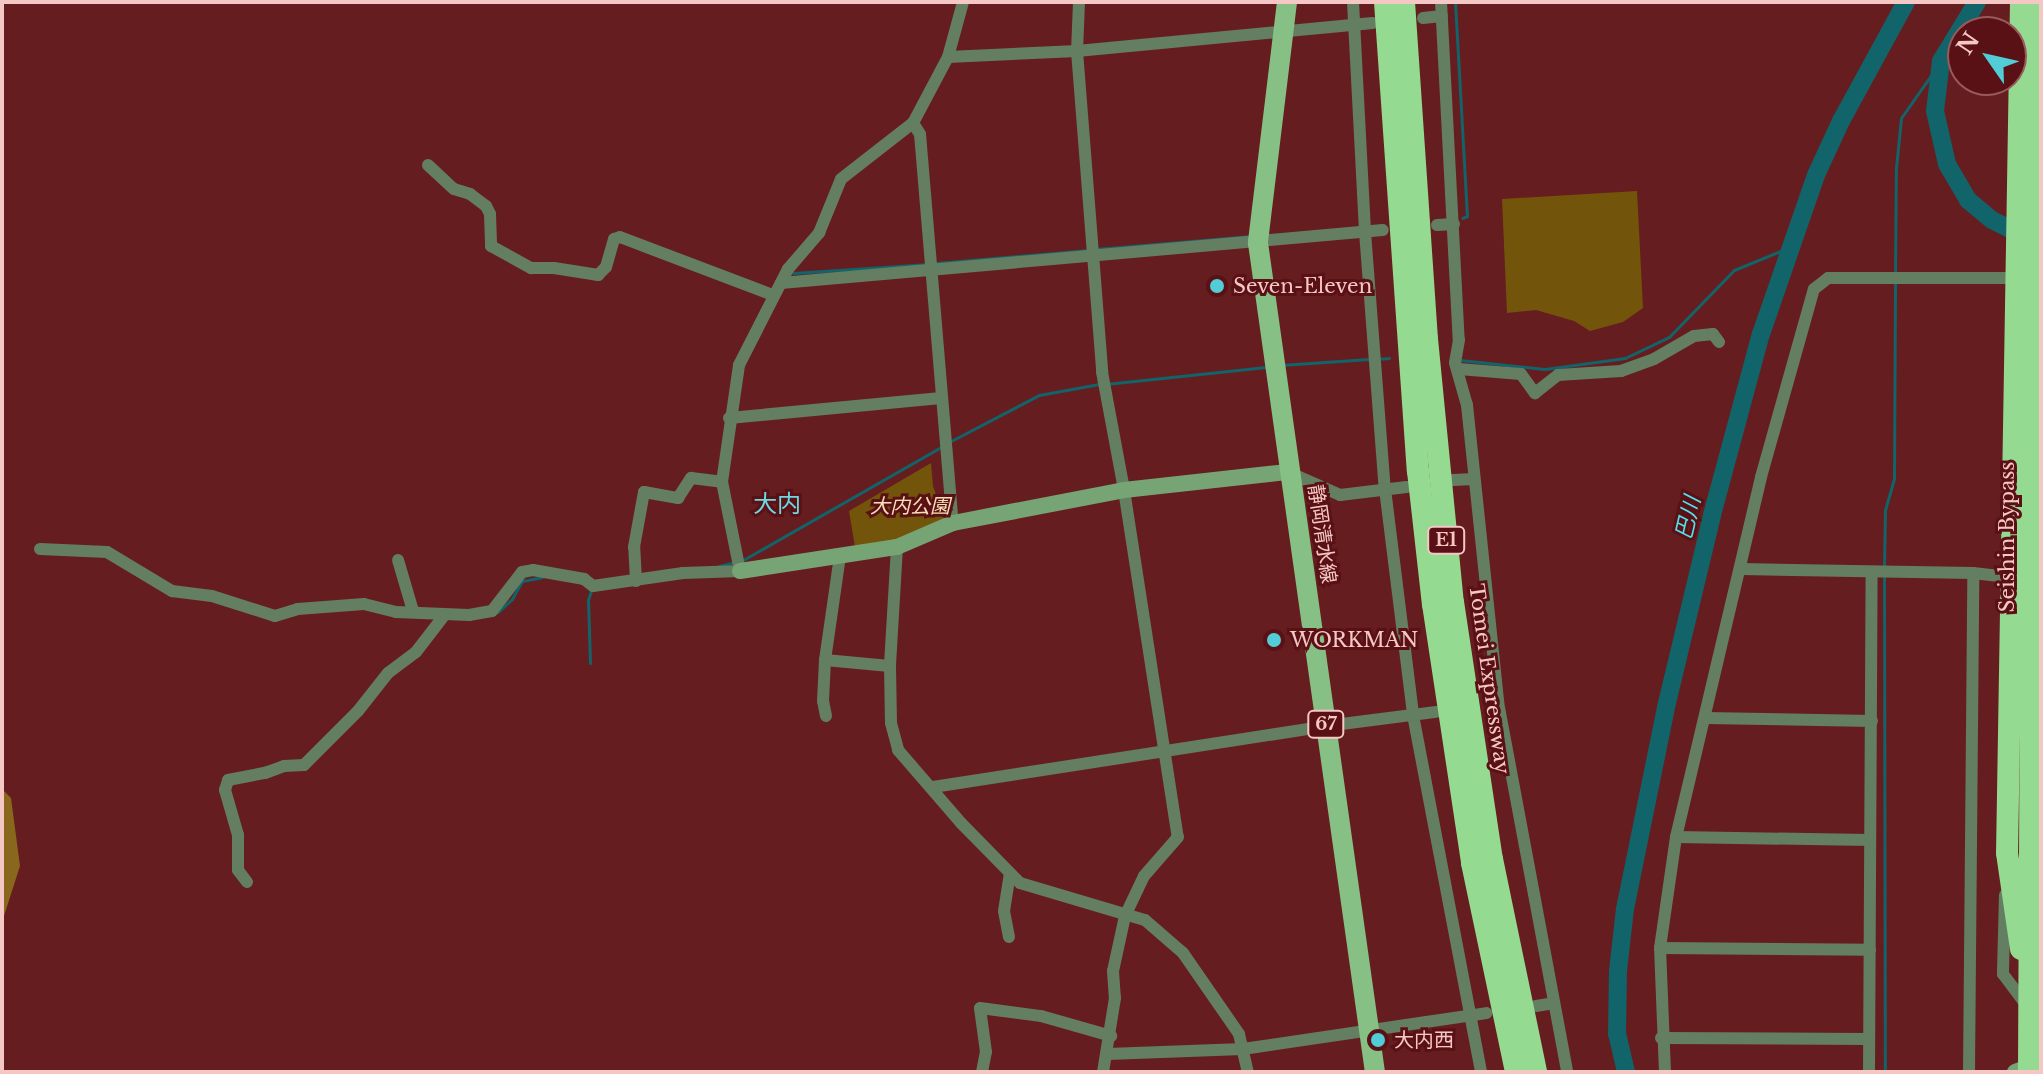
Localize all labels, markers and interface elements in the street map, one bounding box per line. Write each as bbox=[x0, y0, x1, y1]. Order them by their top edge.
north arrow bbox=[1947, 16, 2027, 96]
text: N bbox=[1951, 27, 1985, 60]
place label: Seven-Eleven bbox=[1233, 274, 1372, 298]
marker: Seven-Eleven bbox=[1208, 277, 1226, 295]
street label: Seishin Bypass bbox=[1995, 462, 2019, 612]
street label: 静岡清水線 bbox=[1303, 483, 1341, 585]
district label: 大内 bbox=[753, 490, 801, 518]
park label: 大内公園 bbox=[870, 494, 950, 518]
water label: 巴川 bbox=[1670, 494, 1706, 542]
road number: E1 bbox=[1426, 526, 1466, 554]
street label: Tomei Expressway bbox=[1464, 582, 1514, 776]
place label: WORKMAN bbox=[1290, 628, 1418, 652]
marker: WORKMAN bbox=[1265, 631, 1283, 649]
road number: 67 bbox=[1306, 710, 1346, 738]
place label: 大内西 bbox=[1394, 1028, 1454, 1052]
marker: 大内西 bbox=[1369, 1031, 1387, 1049]

